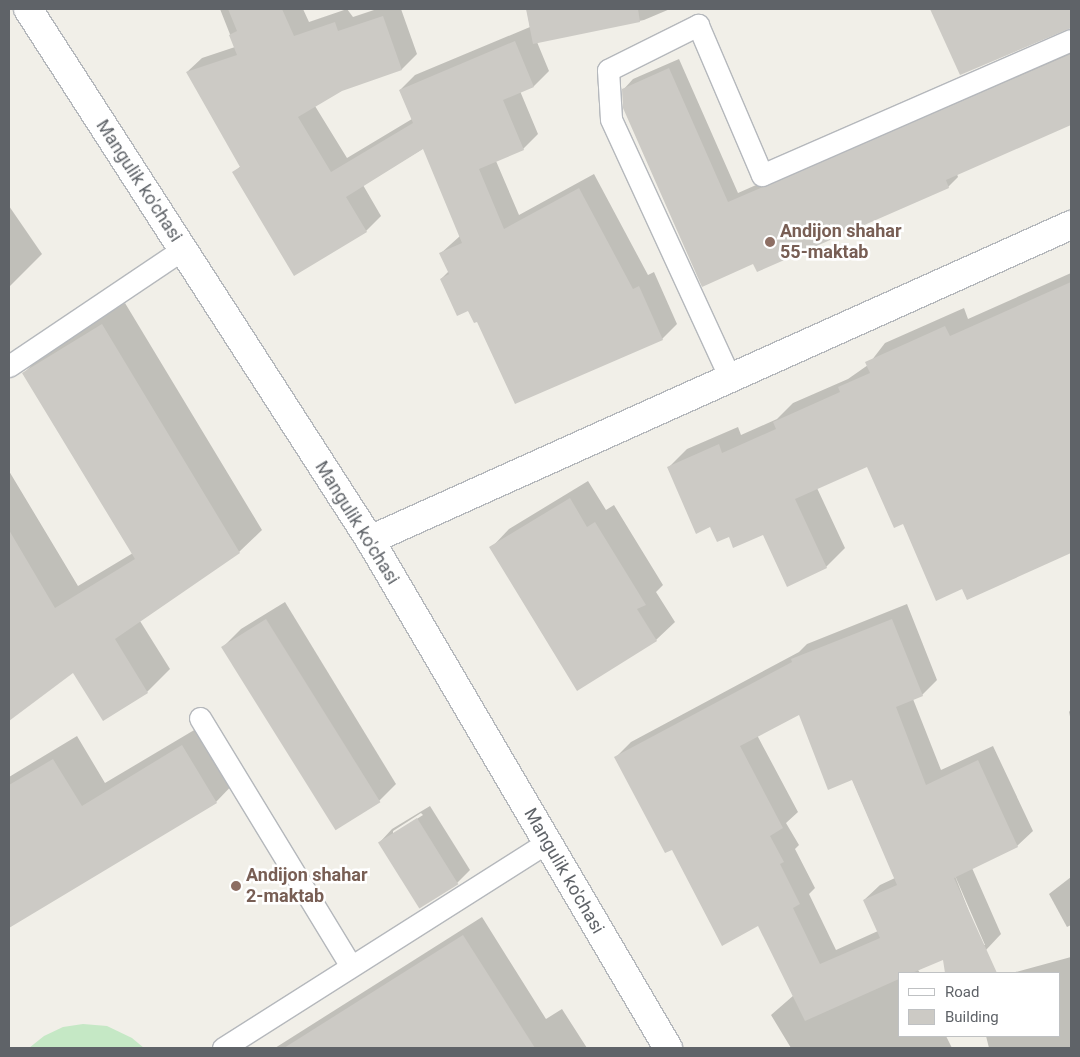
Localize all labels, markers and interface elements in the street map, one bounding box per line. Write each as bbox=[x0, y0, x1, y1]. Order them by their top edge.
street label: Mangulik ko'chasi bbox=[91, 116, 187, 246]
place label: Andijon shahar 55-maktab bbox=[780, 221, 901, 264]
marker: Andijon shahar 55-maktab bbox=[764, 236, 776, 248]
street label: Mangulik ko'chasi bbox=[310, 457, 404, 589]
street label: Mangulik ko'chasi bbox=[519, 804, 609, 938]
place label: Andijon shahar 2-maktab bbox=[246, 865, 367, 908]
marker: Andijon shahar 2-maktab bbox=[230, 880, 242, 892]
legend bbox=[898, 972, 1060, 1037]
text: Road bbox=[945, 983, 979, 1001]
text: Building bbox=[945, 1008, 999, 1026]

